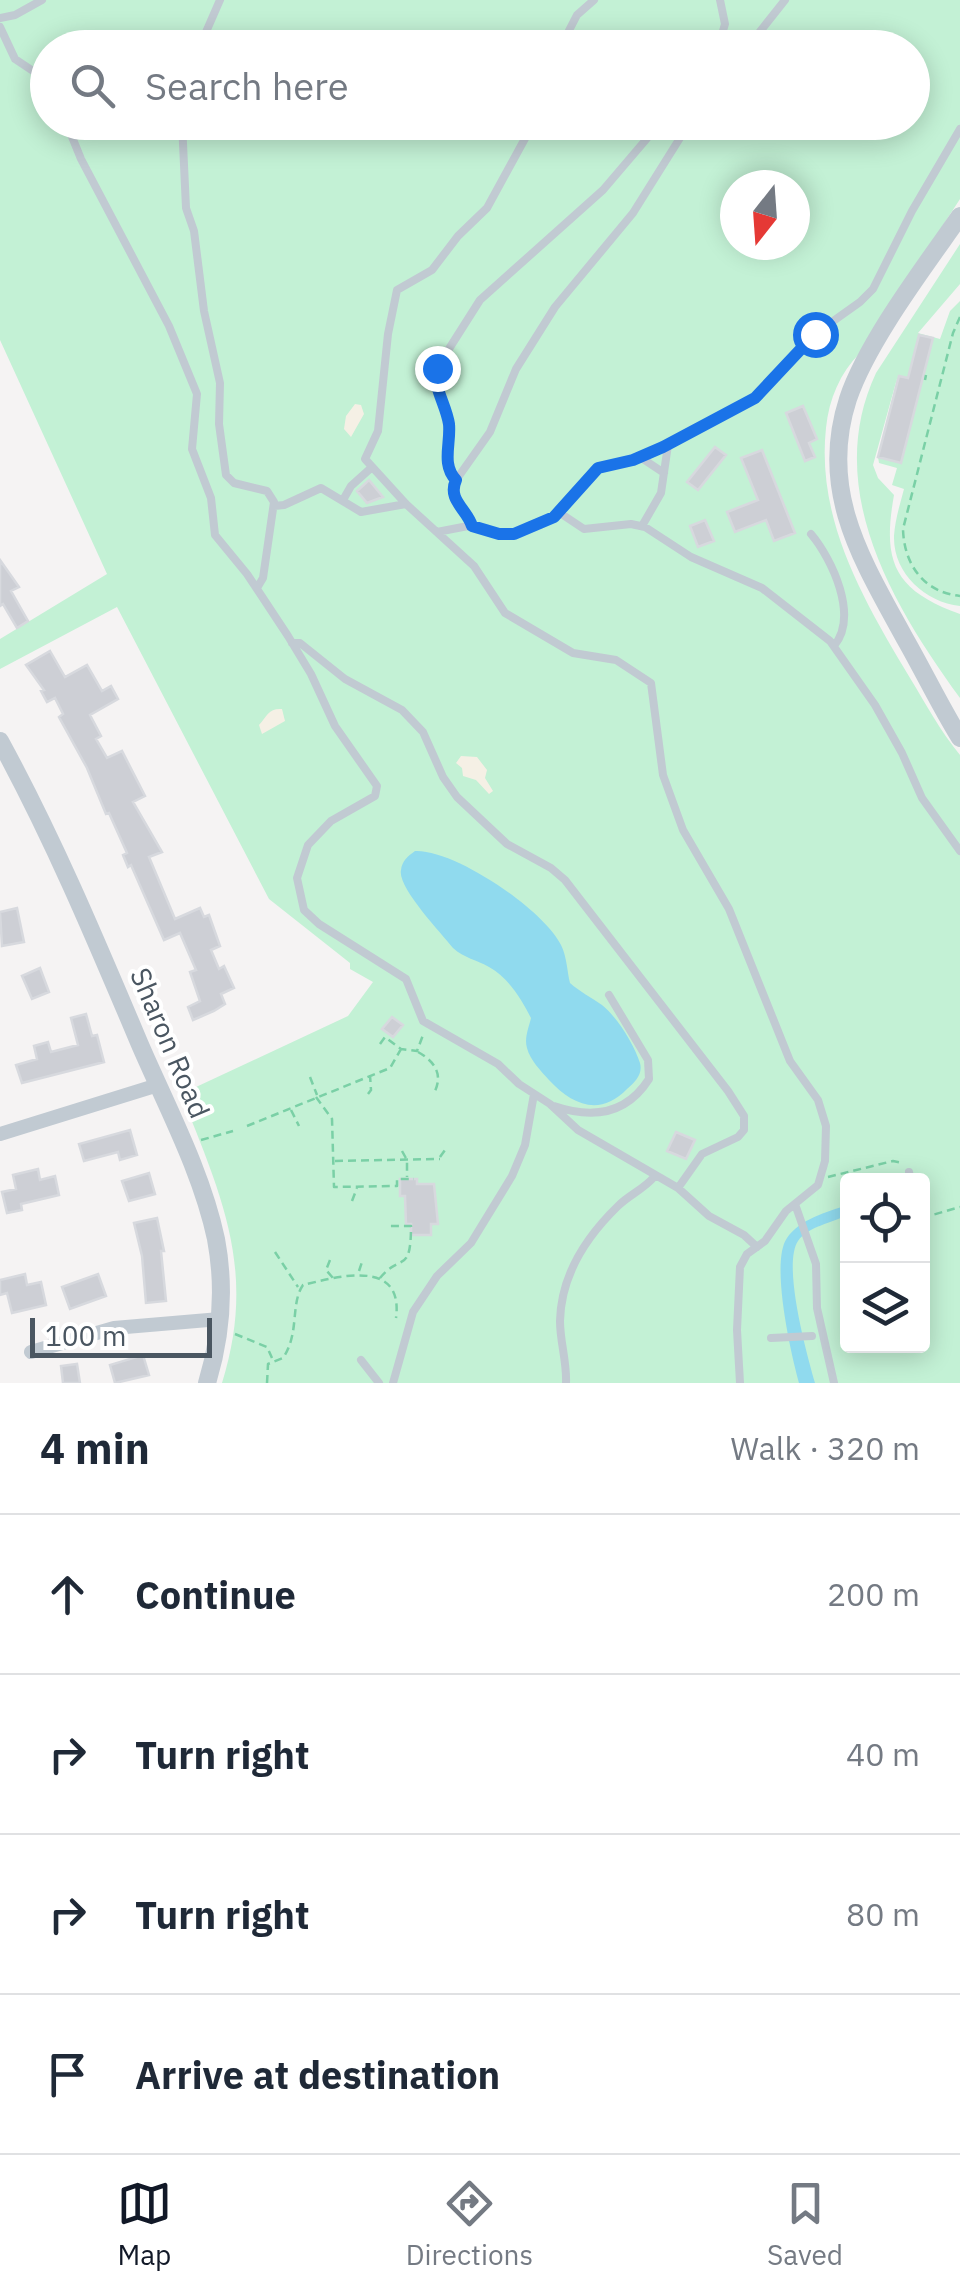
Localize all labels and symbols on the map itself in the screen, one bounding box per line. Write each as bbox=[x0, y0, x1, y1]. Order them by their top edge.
north arrow bbox=[720, 170, 810, 260]
route start bbox=[793, 312, 839, 358]
route end bbox=[415, 346, 461, 392]
street label: Sharon Road bbox=[122, 962, 219, 1124]
scale bar bbox=[30, 1313, 212, 1358]

